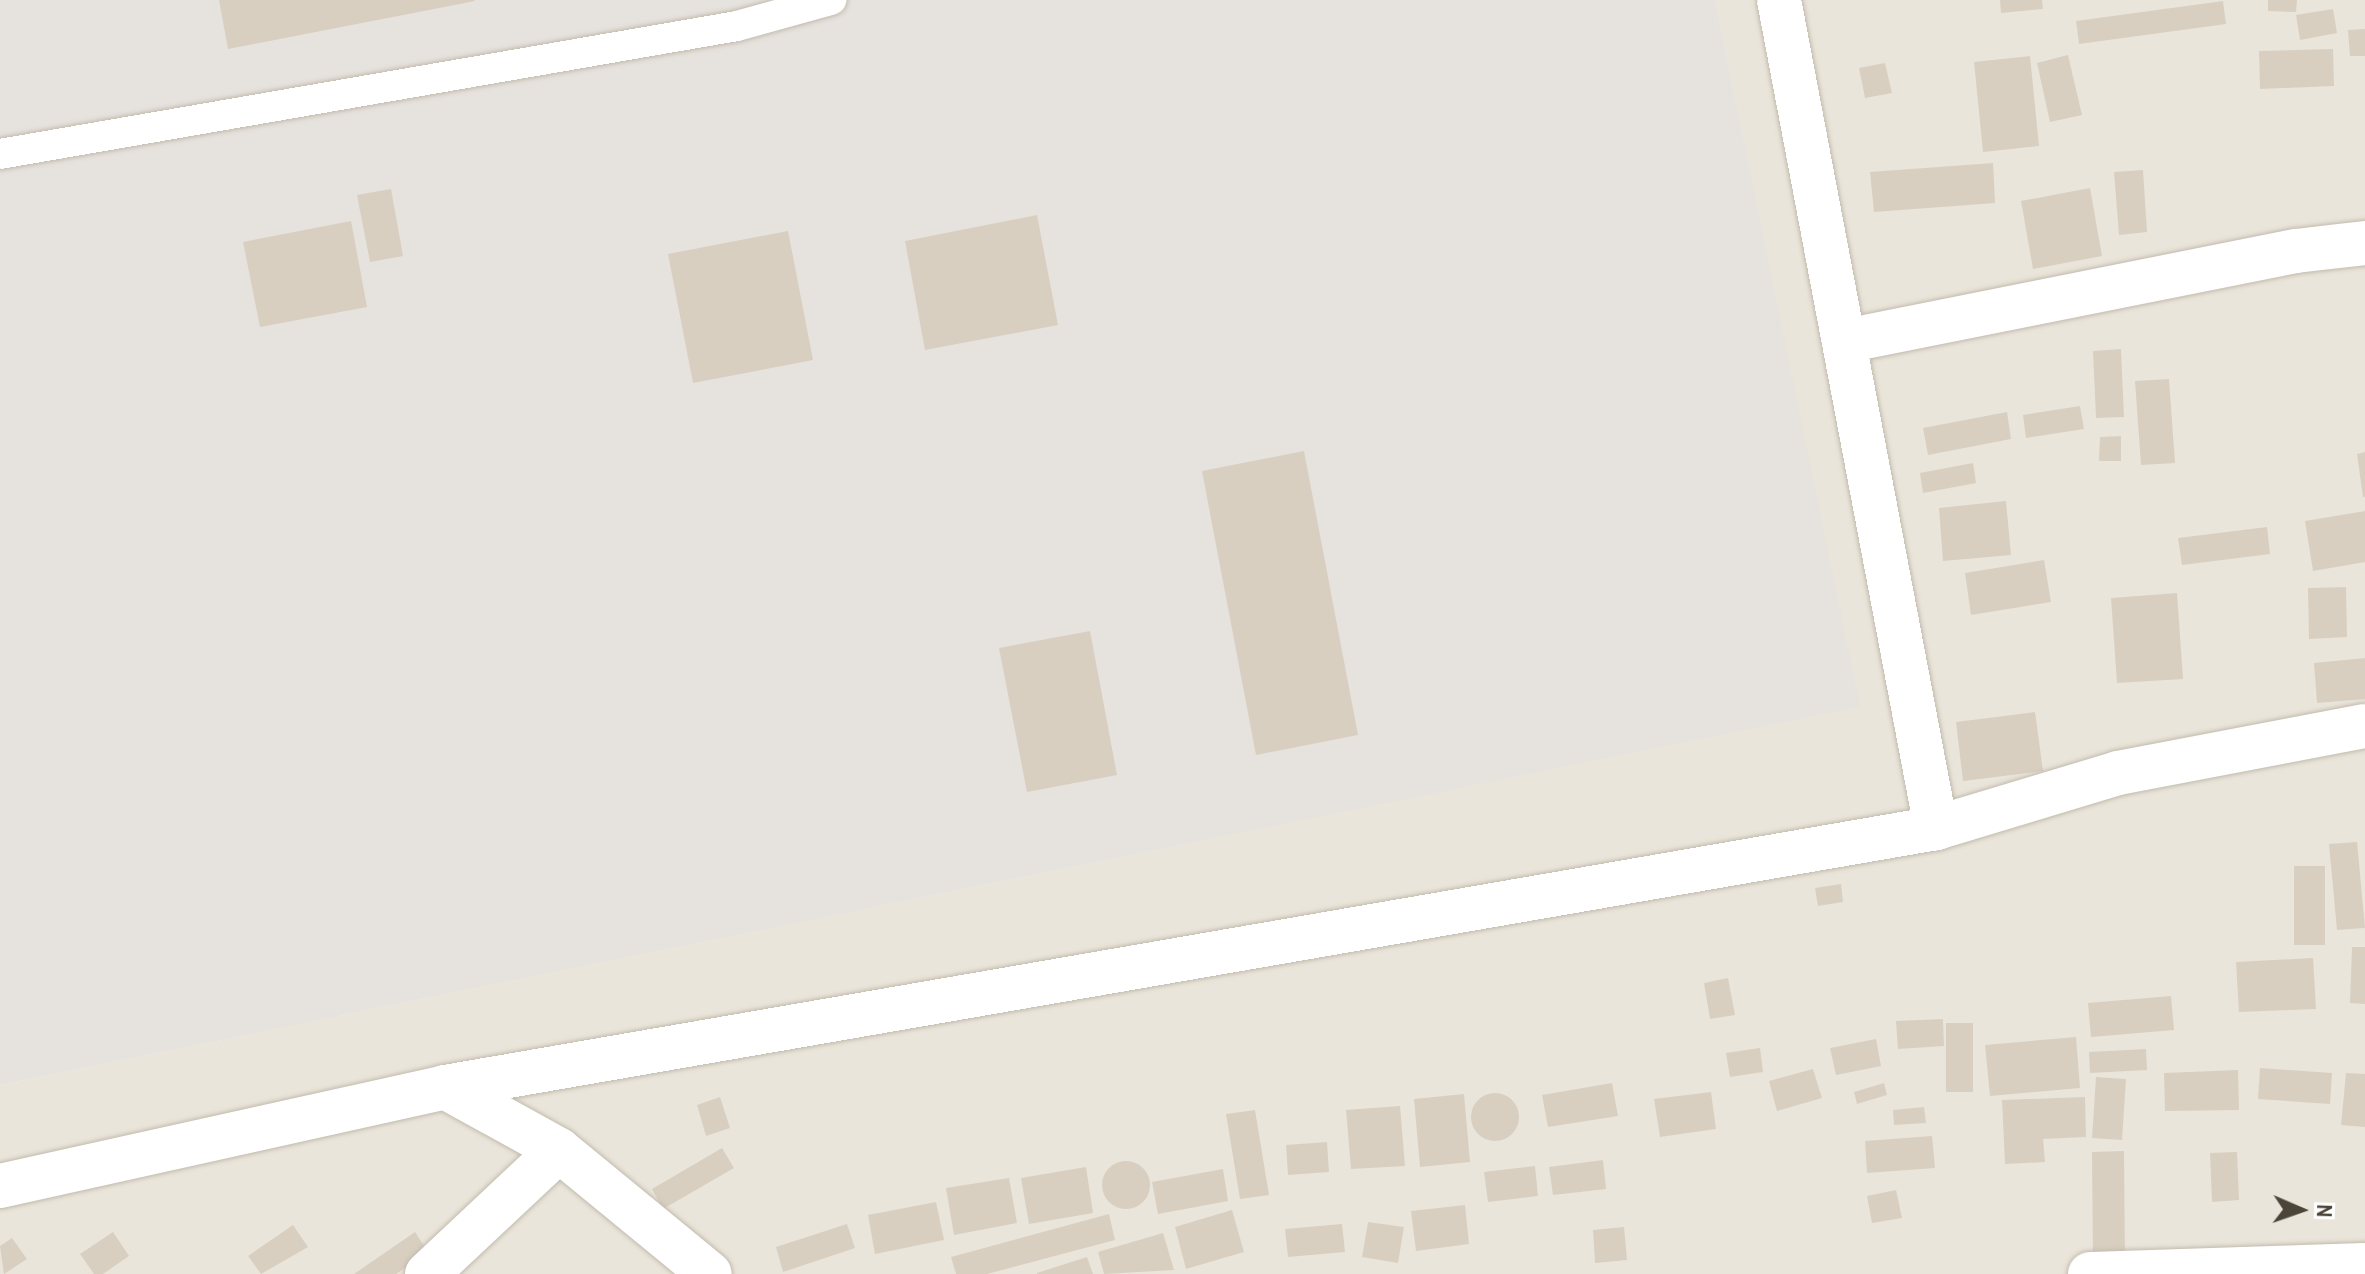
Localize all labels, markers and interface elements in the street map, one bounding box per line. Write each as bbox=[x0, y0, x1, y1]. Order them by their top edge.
north arrow bbox=[2261, 1170, 2341, 1250]
text: N bbox=[2310, 1204, 2340, 1218]

